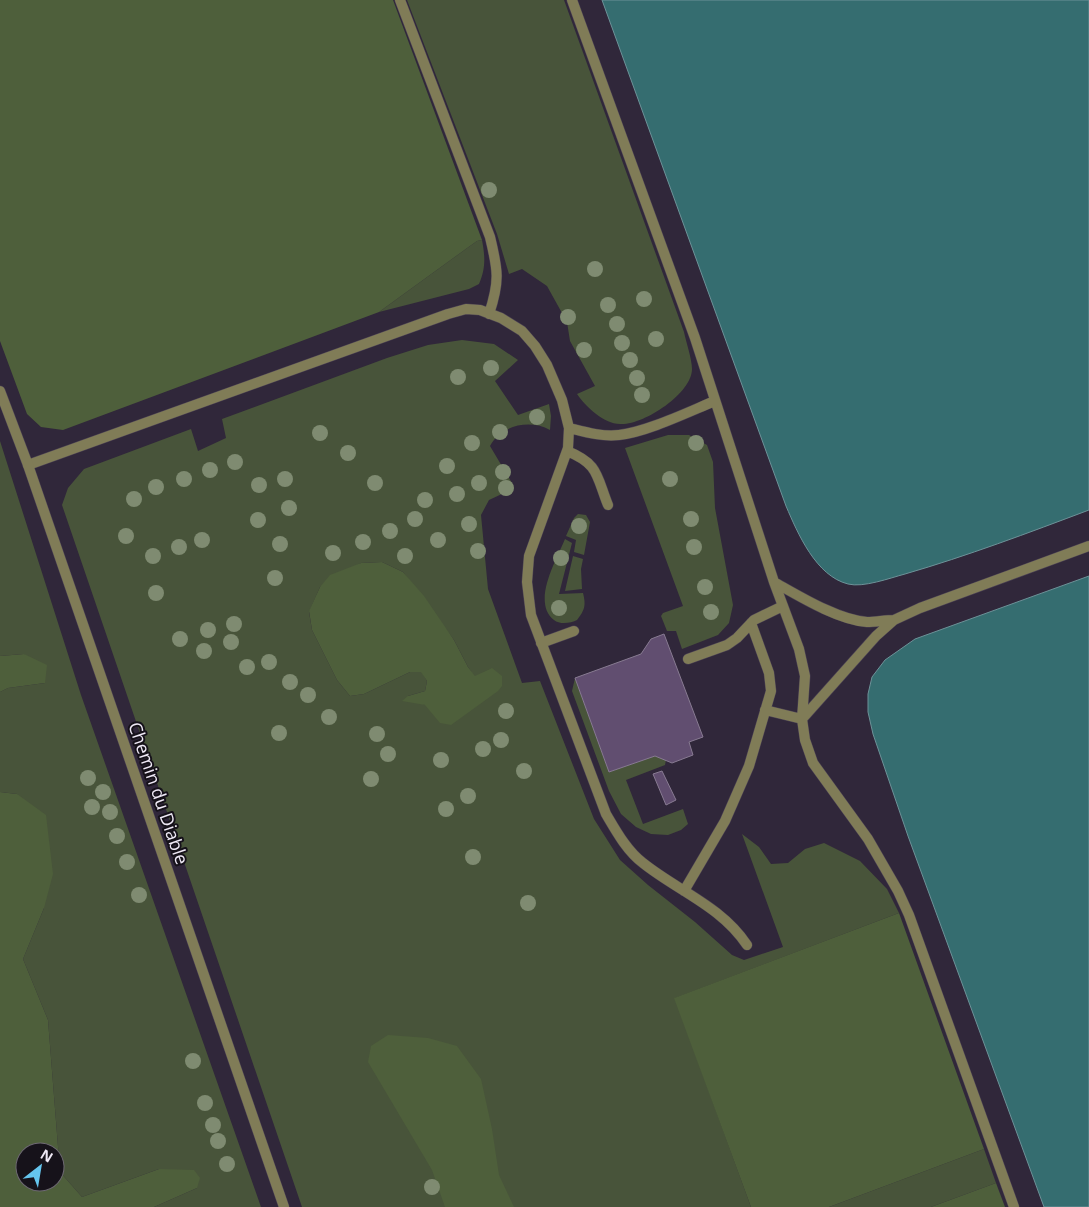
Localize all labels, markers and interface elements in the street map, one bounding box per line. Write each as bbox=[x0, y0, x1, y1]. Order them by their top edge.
street label: Chemin du Diable bbox=[123, 718, 195, 868]
north arrow bbox=[15, 1142, 65, 1192]
text: N bbox=[37, 1144, 57, 1167]

